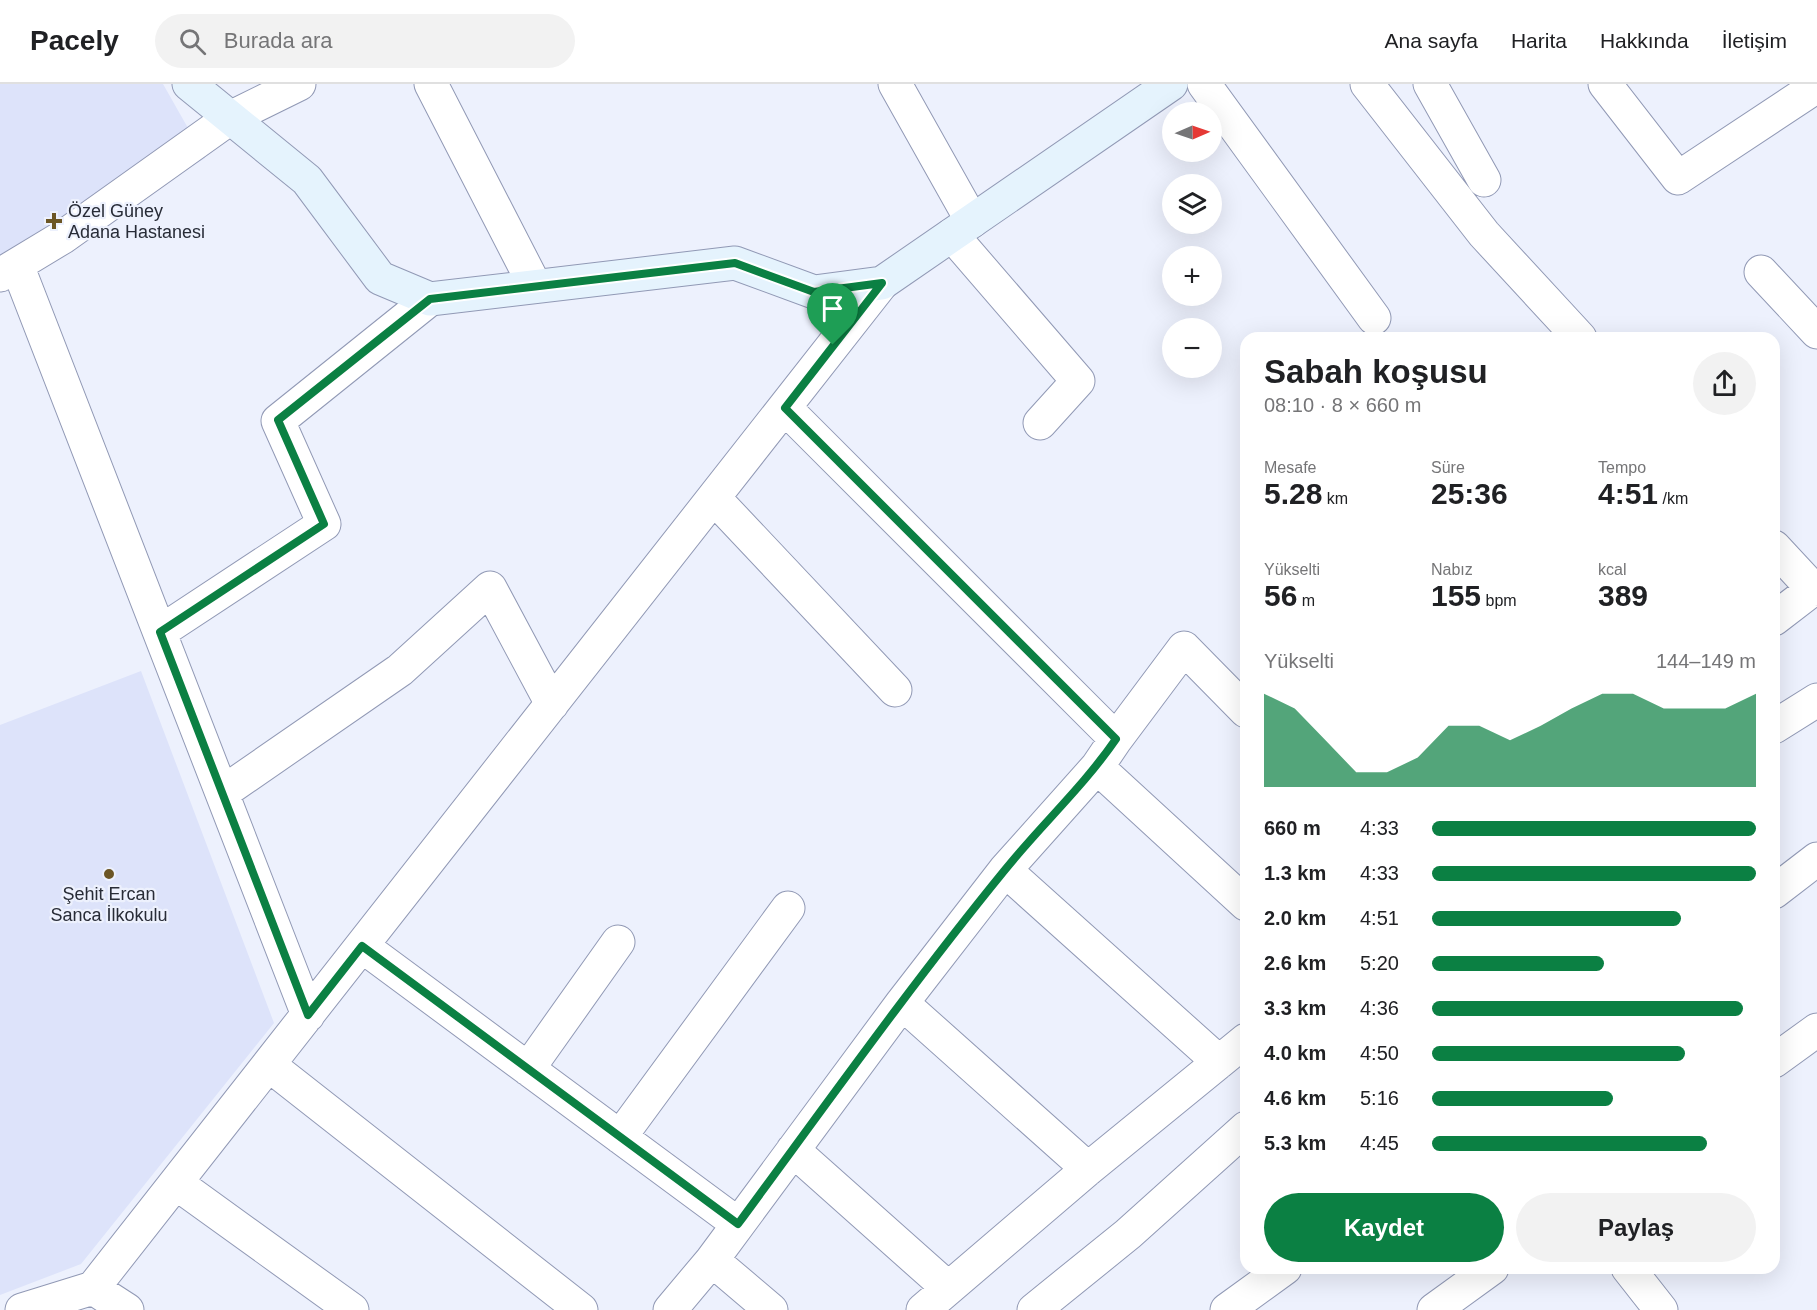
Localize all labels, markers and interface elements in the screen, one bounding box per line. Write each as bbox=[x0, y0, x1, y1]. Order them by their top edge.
search box bbox=[155, 14, 575, 68]
text: Pacely bbox=[30, 25, 119, 56]
icon: search bbox=[176, 25, 209, 58]
text: Burada ara bbox=[224, 28, 333, 53]
text: Ana sayfa bbox=[1385, 29, 1478, 52]
text: Harita bbox=[1511, 29, 1567, 52]
text: Hakkında bbox=[1600, 29, 1689, 52]
text: İletişim bbox=[1722, 29, 1787, 52]
north arrow bbox=[1162, 102, 1222, 162]
map controls bbox=[1162, 102, 1222, 378]
button: layers bbox=[1162, 174, 1222, 234]
place label: Özel Güney Adana Hastanesi bbox=[68, 201, 205, 242]
marker: Özel Güney Adana Hastanesi bbox=[45, 212, 63, 230]
button: + bbox=[1162, 246, 1222, 306]
pin bbox=[807, 283, 858, 345]
icon: arrive bbox=[816, 292, 849, 325]
button: − bbox=[1162, 318, 1222, 378]
button: share bbox=[1693, 352, 1756, 415]
text: Sabah koşusu bbox=[1264, 353, 1488, 390]
text: 08:10 · 8 × 660 m bbox=[1264, 394, 1421, 416]
text: Mesafe bbox=[1264, 459, 1316, 476]
text: Süre bbox=[1431, 459, 1465, 476]
text: Tempo bbox=[1598, 459, 1646, 476]
text: 5.28 bbox=[1264, 477, 1322, 510]
text: 25:36 bbox=[1431, 477, 1508, 510]
text: 4:51 bbox=[1598, 477, 1658, 510]
text: km bbox=[1322, 490, 1348, 507]
text: /km bbox=[1658, 490, 1688, 507]
text: Yükselti bbox=[1264, 561, 1320, 578]
text: Nabız bbox=[1431, 561, 1473, 578]
text: kcal bbox=[1598, 561, 1626, 578]
text: 56 bbox=[1264, 579, 1297, 612]
text: 155 bbox=[1431, 579, 1481, 612]
text: 389 bbox=[1598, 579, 1648, 612]
text: m bbox=[1297, 592, 1315, 609]
text: bpm bbox=[1481, 592, 1517, 609]
text: Yükselti bbox=[1264, 650, 1334, 672]
text: 144–149 m bbox=[1656, 650, 1756, 672]
text: 660 m bbox=[1264, 817, 1321, 839]
text: 4:33 bbox=[1360, 817, 1399, 839]
text: 1.3 km bbox=[1264, 862, 1326, 884]
text: 4:33 bbox=[1360, 862, 1399, 884]
marker: Şehit Ercan Sanca İlkokulu bbox=[102, 867, 116, 881]
place label: Şehit Ercan Sanca İlkokulu bbox=[50, 884, 168, 925]
text: 2.0 km bbox=[1264, 907, 1326, 929]
text: 4:51 bbox=[1360, 907, 1399, 929]
text: 2.6 km bbox=[1264, 952, 1326, 974]
text: 5:20 bbox=[1360, 952, 1399, 974]
text: 3.3 km bbox=[1264, 997, 1326, 1019]
text: 4:36 bbox=[1360, 997, 1399, 1019]
text: 4.0 km bbox=[1264, 1042, 1326, 1064]
text: 4:50 bbox=[1360, 1042, 1399, 1064]
text: 4.6 km bbox=[1264, 1087, 1326, 1109]
text: 5:16 bbox=[1360, 1087, 1399, 1109]
text: 5.3 km bbox=[1264, 1132, 1326, 1154]
text: 4:45 bbox=[1360, 1132, 1399, 1154]
button: Kaydet bbox=[1264, 1193, 1504, 1262]
button: Paylaş bbox=[1516, 1193, 1756, 1262]

